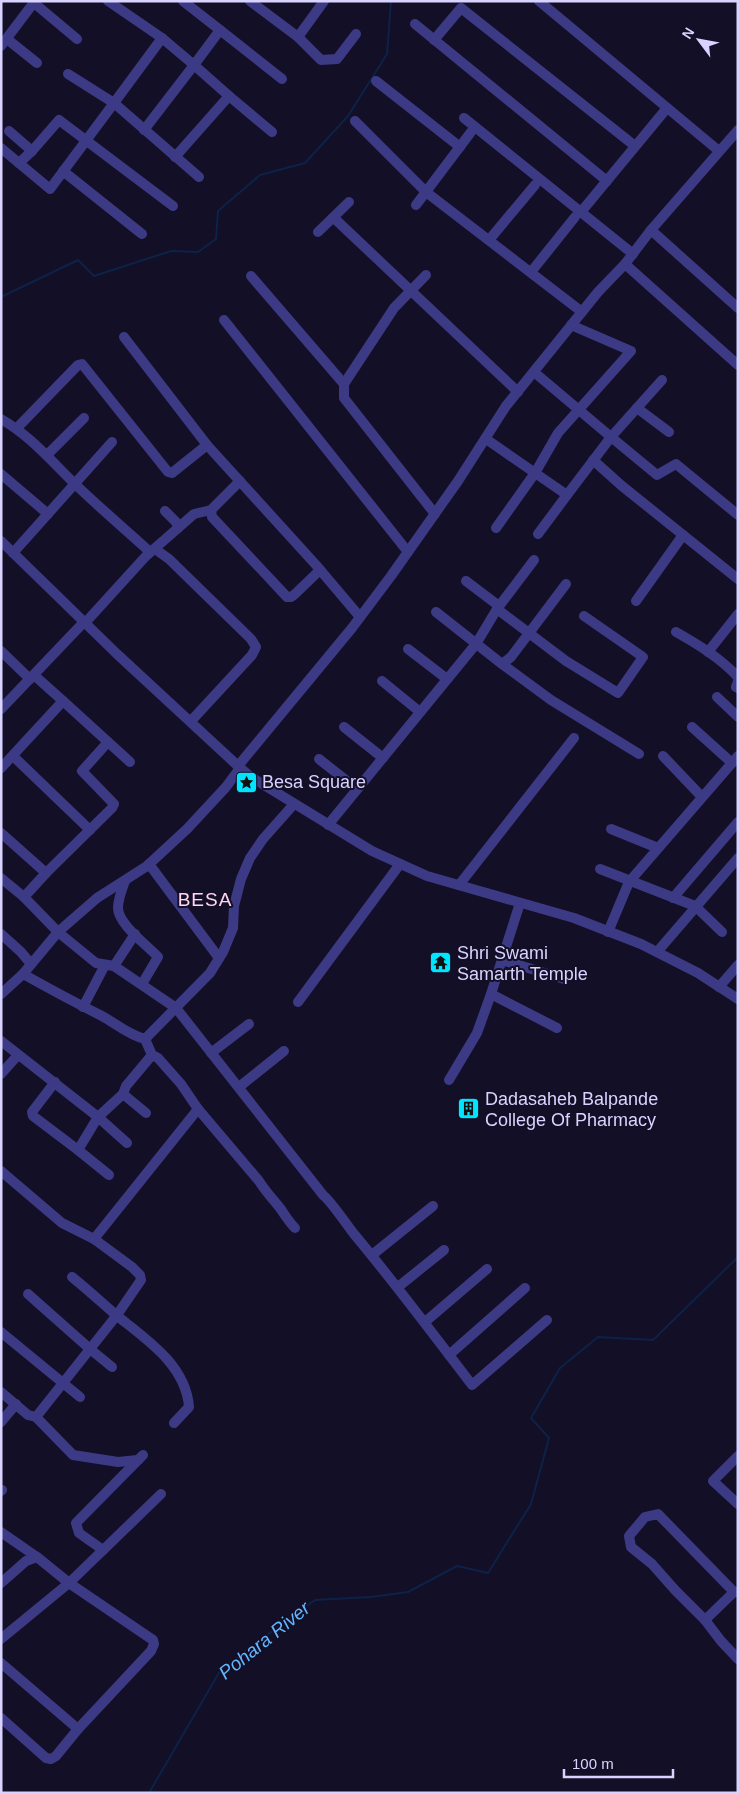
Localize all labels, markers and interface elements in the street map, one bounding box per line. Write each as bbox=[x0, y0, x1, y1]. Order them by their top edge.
north arrow bbox=[674, 15, 724, 65]
text: N bbox=[679, 25, 697, 42]
place icon: Besa Square bbox=[234, 770, 258, 794]
place label: Besa Square bbox=[262, 772, 366, 792]
district label: BESA bbox=[178, 889, 232, 910]
place label: Shri Swami Samarth Temple bbox=[457, 943, 588, 984]
temple icon: Shri Swami Samarth Temple bbox=[429, 951, 453, 975]
place label: Dadasaheb Balpande College Of Pharmacy bbox=[485, 1089, 658, 1130]
building icon: Dadasaheb Balpande College Of Pharmacy bbox=[457, 1097, 481, 1121]
water label: Pohara River bbox=[215, 1597, 315, 1683]
scale bar bbox=[564, 1746, 673, 1778]
text: 100 m bbox=[572, 1755, 614, 1772]

